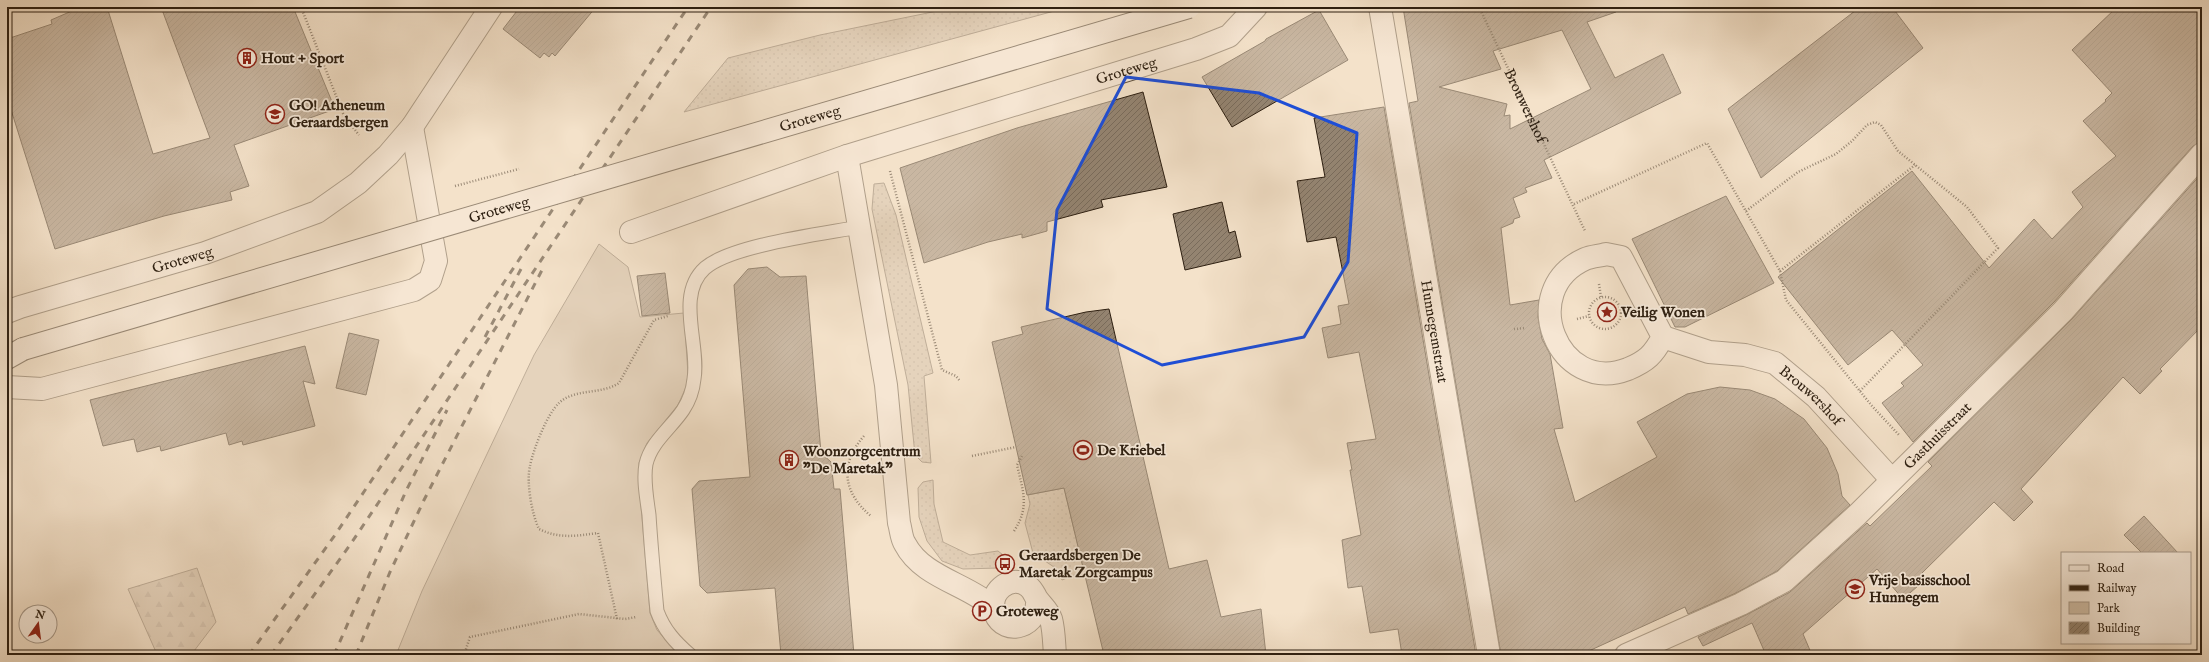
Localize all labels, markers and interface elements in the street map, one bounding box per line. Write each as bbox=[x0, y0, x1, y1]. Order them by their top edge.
building icon: Hout + Sport bbox=[236, 47, 258, 69]
place label: Hout + Sport bbox=[261, 49, 345, 68]
street label: Groteweg bbox=[1094, 52, 1160, 89]
street label: Brouwershof bbox=[1500, 65, 1552, 148]
place label: GO! Atheneum Geraardsbergen bbox=[289, 96, 389, 132]
street label: Groteweg bbox=[777, 100, 843, 136]
school or university icon: GO! Atheneum Geraardsbergen bbox=[264, 103, 286, 125]
street label: Groteweg bbox=[466, 191, 532, 227]
street label: Groteweg bbox=[150, 241, 216, 277]
street label: Hunnegemstraat bbox=[1417, 279, 1453, 384]
place icon: Veilig Wonen bbox=[1596, 301, 1618, 323]
place label: Veilig Wonen bbox=[1620, 303, 1705, 322]
street label: Brouwershof bbox=[1775, 361, 1849, 431]
street label: Gasthuisstraat bbox=[1899, 398, 1975, 473]
sports icon: De Kriebel bbox=[1072, 439, 1094, 461]
place label: De Kriebel bbox=[1097, 441, 1166, 460]
place label: Woonzorgcentrum "De Maretak" bbox=[802, 442, 921, 478]
building icon: Woonzorgcentrum "De Maretak" bbox=[778, 449, 800, 471]
place label: Geraardsbergen De Maretak Zorgcampus bbox=[1019, 546, 1153, 582]
legend bbox=[2061, 552, 2191, 644]
bus stop icon: Geraardsbergen De Maretak Zorgcampus bbox=[994, 553, 1016, 575]
text: Road bbox=[2097, 561, 2125, 576]
place label: Vrije basisschool Hunnegem bbox=[1868, 571, 1971, 607]
school or university icon: Vrije basisschool Hunnegem bbox=[1844, 578, 1866, 600]
text: Railway bbox=[2097, 581, 2136, 596]
parking icon: Groteweg bbox=[971, 600, 993, 622]
text: Park bbox=[2097, 601, 2120, 616]
place label: Groteweg bbox=[996, 602, 1059, 621]
north arrow bbox=[18, 604, 58, 644]
text: N bbox=[33, 607, 47, 623]
text: Building bbox=[2097, 621, 2141, 636]

